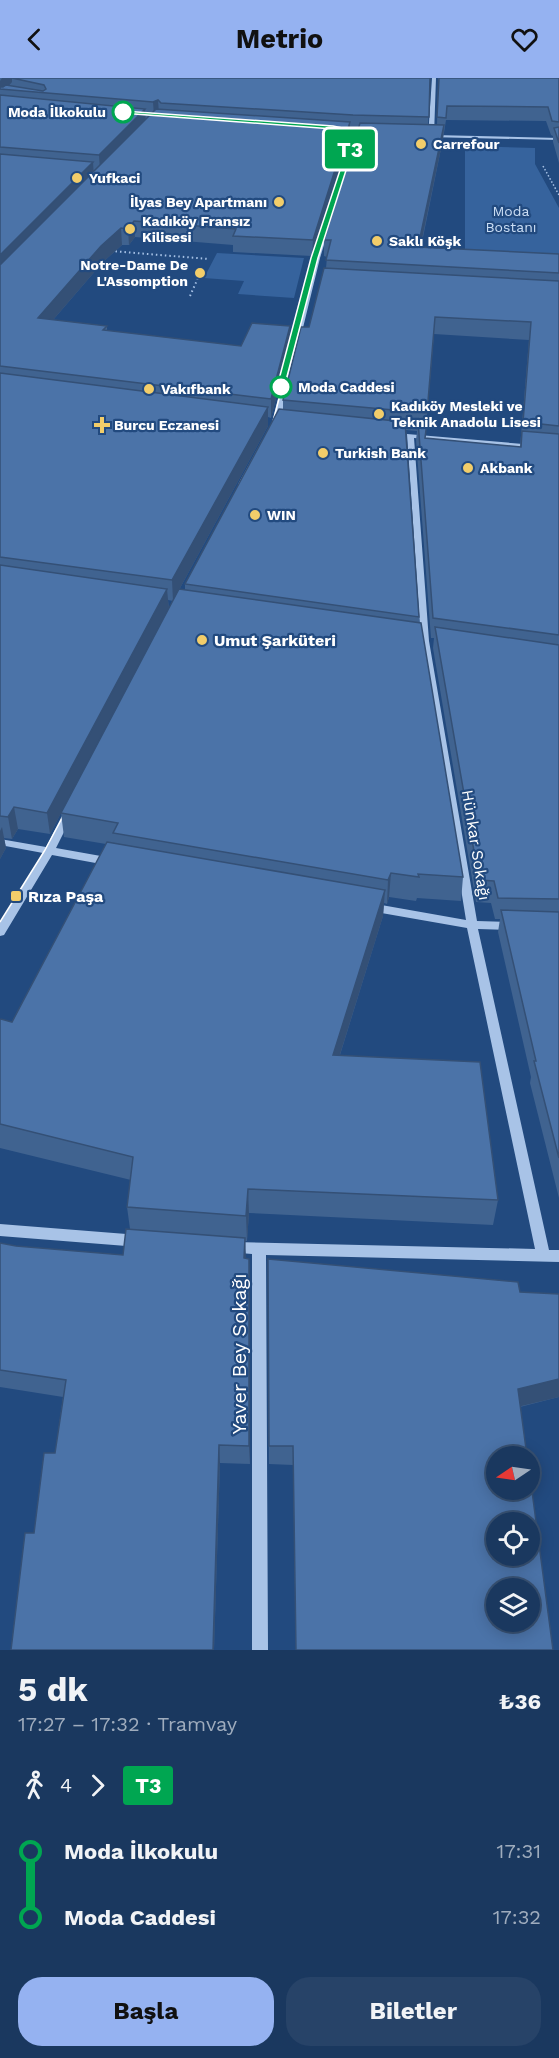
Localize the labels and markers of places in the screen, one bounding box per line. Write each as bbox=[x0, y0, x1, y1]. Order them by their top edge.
marker: Moda İlkokulu bbox=[112, 101, 134, 123]
place label: Moda İlkokulu bbox=[8, 104, 106, 120]
place label: Carrefour bbox=[433, 136, 499, 152]
marker: Carrefour bbox=[414, 137, 428, 151]
place label: Yufkaci bbox=[89, 170, 140, 186]
marker: Yufkaci bbox=[70, 171, 84, 185]
place label: İlyas Bey Apartmanı bbox=[130, 194, 267, 210]
marker: İlyas Bey Apartmanı bbox=[272, 195, 286, 209]
place label: Kadıköy Fransız Kilisesi bbox=[142, 213, 250, 245]
marker: Kadıköy Fransız Kilisesi bbox=[123, 222, 137, 236]
place label: Saklı Köşk bbox=[389, 233, 461, 249]
marker: Saklı Köşk bbox=[370, 234, 384, 248]
place label: Notre-Dame De L'Assomption bbox=[80, 257, 188, 289]
marker: Notre-Dame De L'Assomption bbox=[193, 266, 207, 280]
marker: Moda Caddesi bbox=[270, 376, 292, 398]
place label: Moda Caddesi bbox=[298, 379, 395, 395]
place label: Vakıfbank bbox=[161, 381, 231, 397]
marker: Vakıfbank bbox=[142, 382, 156, 396]
place label: Kadıköy Mesleki ve Teknik Anadolu Lisesi bbox=[391, 398, 541, 430]
marker: Kadıköy Mesleki ve Teknik Anadolu Lisesi bbox=[372, 407, 386, 421]
place label: Burcu Eczanesi bbox=[114, 417, 219, 433]
marker: Burcu Eczanesi bbox=[95, 418, 109, 432]
place label: Turkish Bank bbox=[335, 445, 426, 461]
marker: Turkish Bank bbox=[316, 446, 330, 460]
place label: Akbank bbox=[480, 460, 533, 476]
marker: Akbank bbox=[461, 461, 475, 475]
place label: WIN bbox=[267, 507, 296, 523]
marker: WIN bbox=[248, 508, 262, 522]
place label: Umut Şarküteri bbox=[214, 631, 336, 650]
marker: Umut Şarküteri bbox=[195, 633, 209, 647]
place label: Rıza Paşa bbox=[28, 887, 104, 906]
marker: Rıza Paşa bbox=[9, 889, 23, 903]

